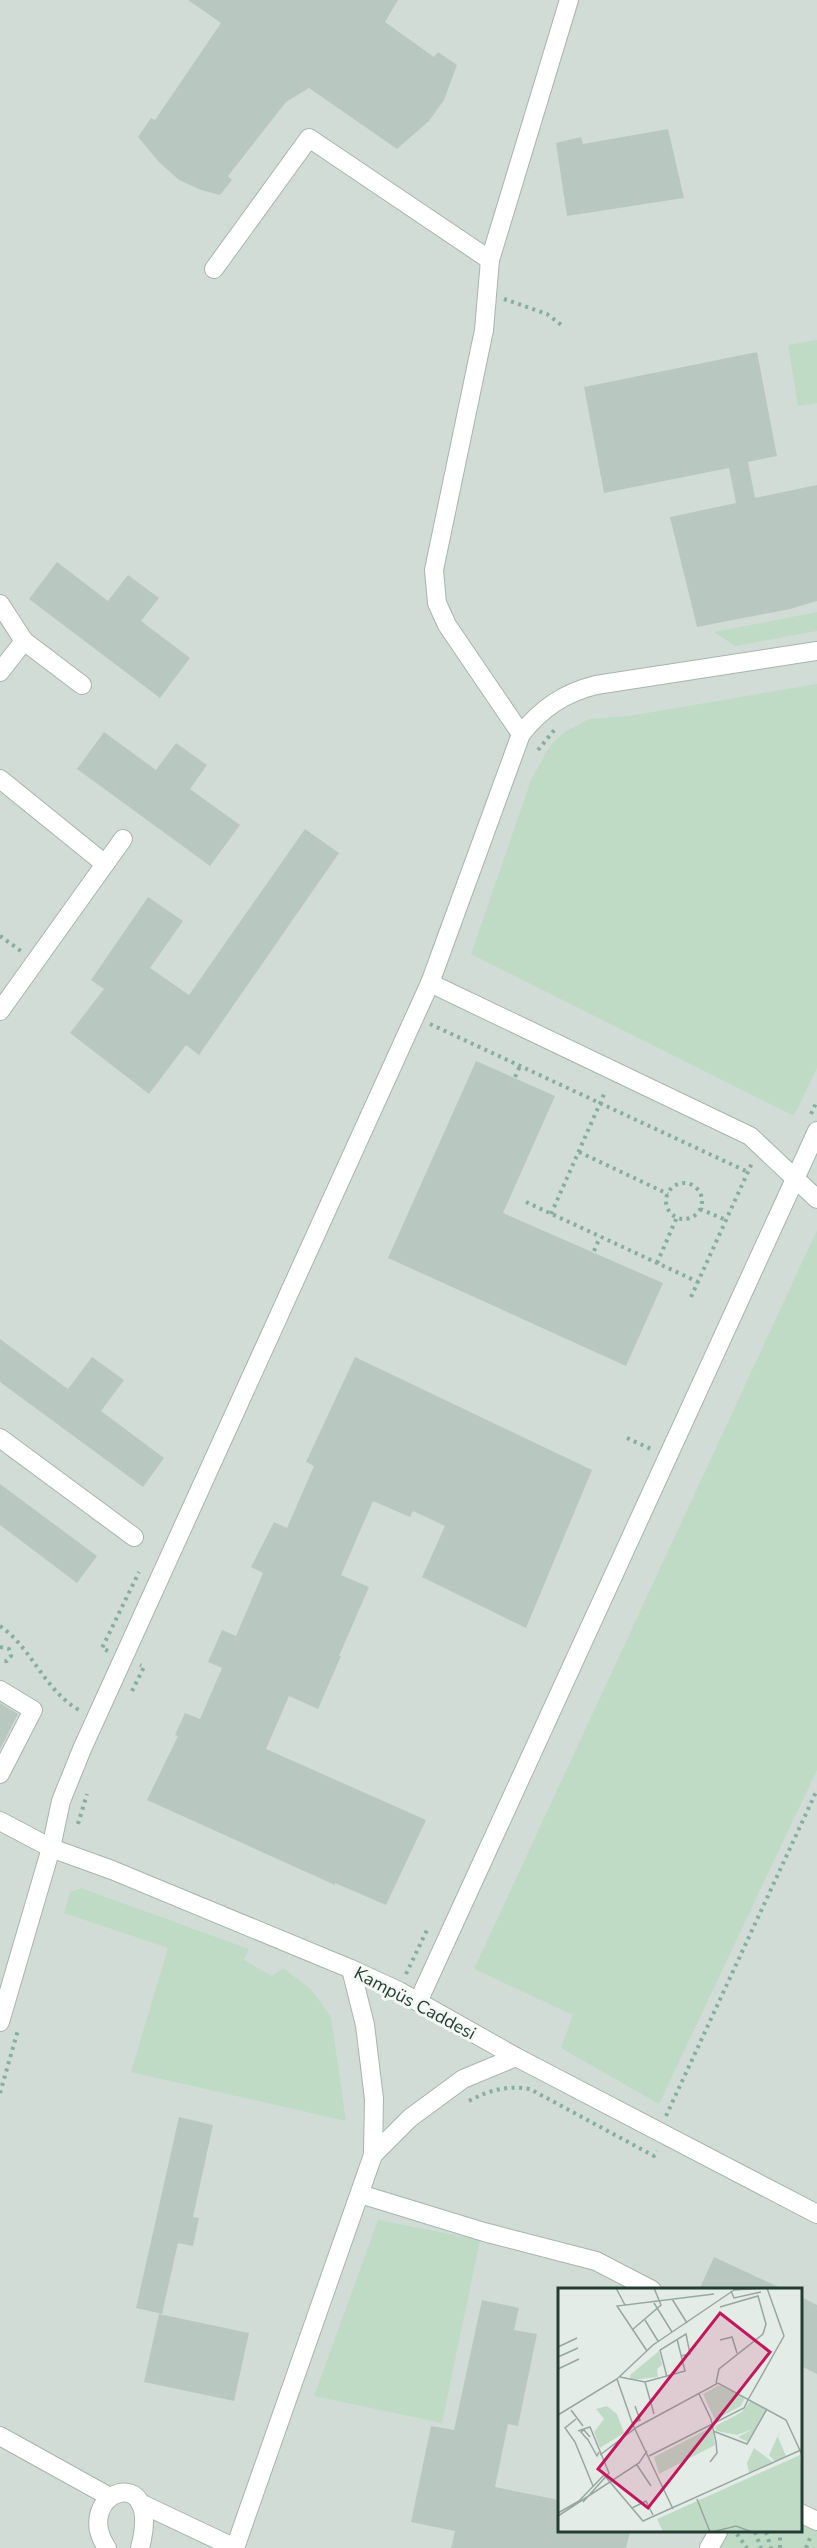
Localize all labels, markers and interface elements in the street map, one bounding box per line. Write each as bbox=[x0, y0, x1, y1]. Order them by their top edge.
street label: Kampüs Caddesi bbox=[350, 1961, 480, 2045]
inset map bbox=[558, 2288, 802, 2533]

